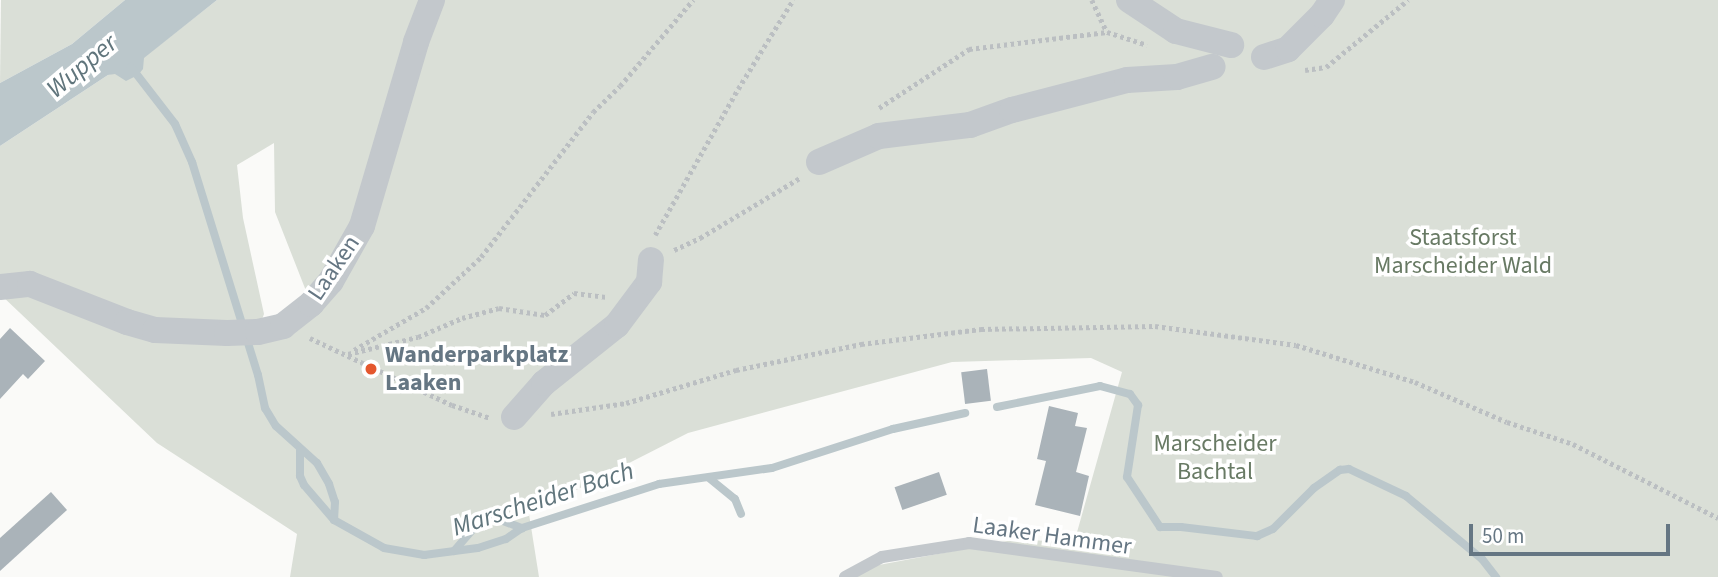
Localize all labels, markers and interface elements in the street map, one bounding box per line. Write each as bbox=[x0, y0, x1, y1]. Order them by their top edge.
water label: Wupper bbox=[40, 28, 124, 104]
park label: Staatsforst Marscheider Wald bbox=[1374, 224, 1552, 280]
street label: Laaken bbox=[302, 230, 366, 306]
place label: Wanderparkplatz Laaken bbox=[385, 341, 568, 397]
marker: Wanderparkplatz Laaken bbox=[363, 361, 379, 377]
park label: Marscheider Bachtal bbox=[1153, 430, 1277, 486]
water label: Marscheider Bach bbox=[448, 455, 638, 543]
scale bar bbox=[1473, 510, 1674, 554]
street label: Laaker Hammer bbox=[971, 511, 1133, 561]
text: 50 m bbox=[1482, 521, 1524, 551]

